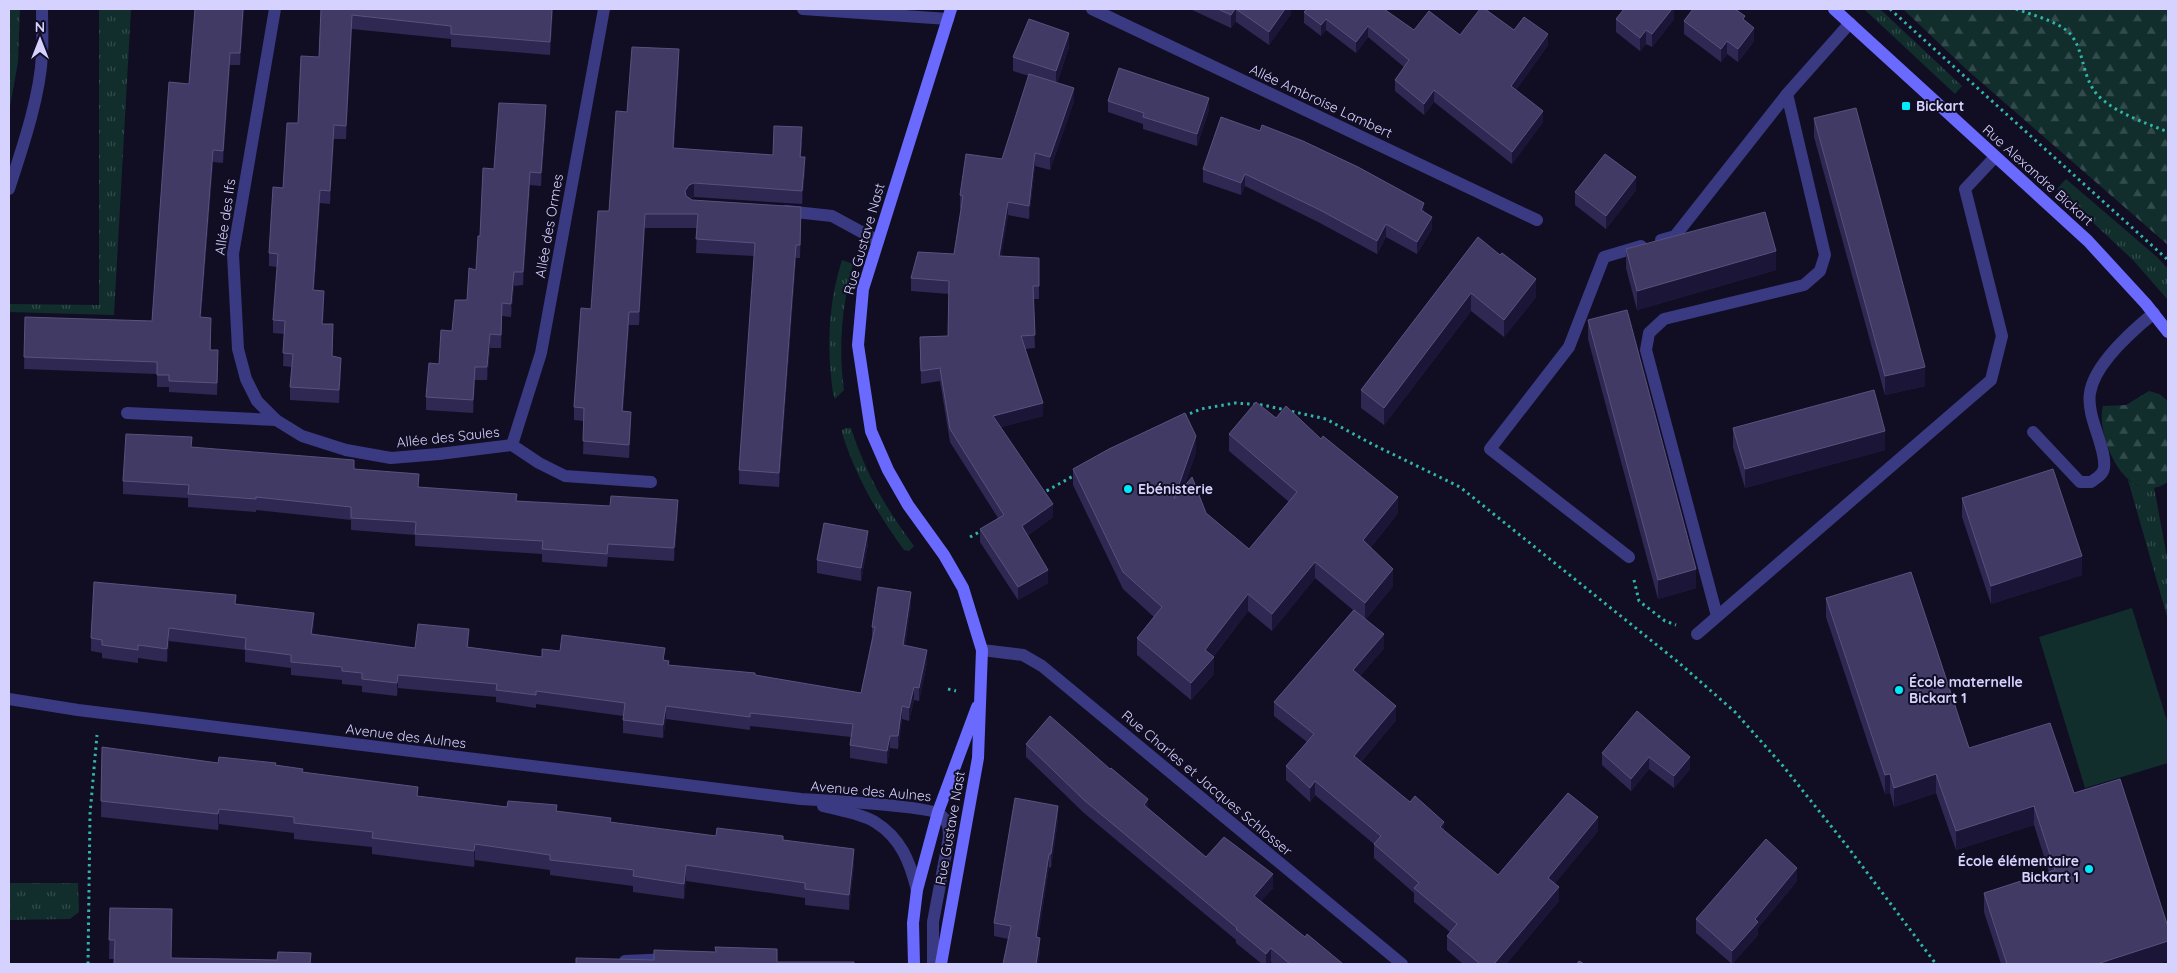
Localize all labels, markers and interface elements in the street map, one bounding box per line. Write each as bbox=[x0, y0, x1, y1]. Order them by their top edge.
north arrow bbox=[15, 15, 65, 65]
text: N bbox=[35, 18, 45, 36]
street label: Allée Ambroise Lambert bbox=[1247, 60, 1395, 142]
place label: Bickart bbox=[1916, 97, 1965, 115]
marker: Bickart bbox=[1900, 100, 1912, 112]
street label: Rue Alexandre Bickart bbox=[1979, 120, 2097, 230]
street label: Allée des Ormes bbox=[531, 173, 567, 279]
street label: Allée des Ifs bbox=[211, 178, 239, 256]
street label: Rue Gustave Nast bbox=[839, 181, 889, 297]
street label: Allée des Saules bbox=[396, 423, 500, 451]
place label: Ebénisterie bbox=[1138, 480, 1213, 498]
marker: Ebénisterie bbox=[1122, 483, 1134, 495]
place label: École maternelle Bickart 1 bbox=[1909, 673, 2023, 707]
marker: École maternelle Bickart 1 bbox=[1893, 684, 1905, 696]
street label: Rue Charles et Jacques Schlosser bbox=[1118, 706, 1296, 860]
street label: Avenue des Aulnes bbox=[345, 720, 467, 752]
street label: Rue Gustave Nast bbox=[931, 769, 969, 886]
street label: Avenue des Aulnes bbox=[810, 777, 932, 805]
place label: École élémentaire Bickart 1 bbox=[1958, 852, 2079, 886]
marker: École élémentaire Bickart 1 bbox=[2083, 863, 2095, 875]

